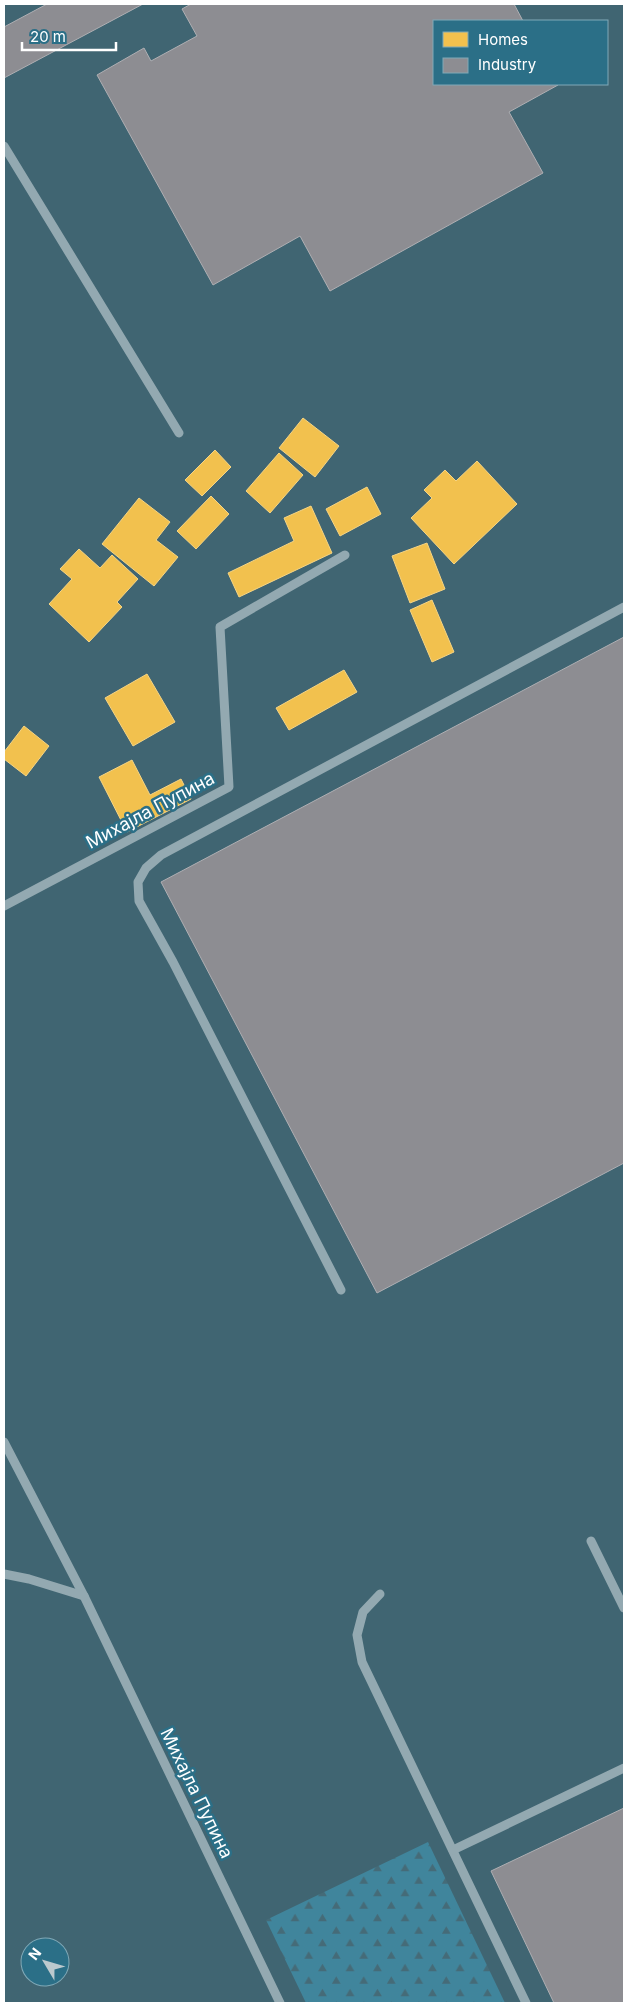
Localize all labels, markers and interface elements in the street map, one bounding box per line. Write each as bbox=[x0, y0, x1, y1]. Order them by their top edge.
scale bar bbox=[22, 20, 116, 52]
legend bbox=[433, 20, 608, 85]
text: 20 m bbox=[30, 27, 66, 46]
text: Homes bbox=[478, 30, 528, 49]
text: Industry bbox=[478, 55, 537, 74]
street label: Михајла Пупина bbox=[82, 767, 218, 853]
street label: Михајла Пупина bbox=[156, 1724, 238, 1862]
north arrow bbox=[20, 1937, 70, 1987]
text: N bbox=[24, 1944, 44, 1963]

